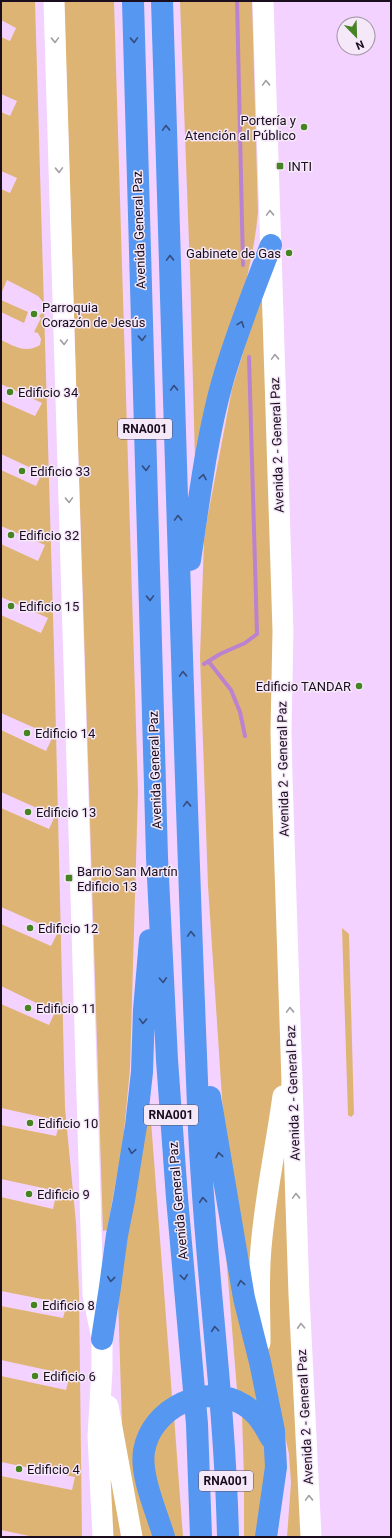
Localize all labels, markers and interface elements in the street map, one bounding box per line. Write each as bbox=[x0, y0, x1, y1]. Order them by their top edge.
north arrow bbox=[336, 16, 376, 56]
one-way arrow bbox=[50, 37, 59, 43]
one-way arrow bbox=[130, 37, 138, 43]
text: N bbox=[353, 37, 366, 52]
one-way arrow bbox=[262, 80, 271, 86]
place label: Portería y Atención al Público bbox=[185, 113, 296, 143]
marker: Portería y Atención al Público bbox=[299, 122, 309, 132]
one-way arrow bbox=[162, 125, 170, 131]
place label: INTI bbox=[288, 159, 312, 174]
marker: INTI bbox=[275, 161, 285, 171]
one-way arrow bbox=[55, 167, 63, 173]
street label: Avenida General Paz bbox=[129, 170, 149, 289]
one-way arrow bbox=[266, 210, 274, 216]
place label: Gabinete de Gas bbox=[186, 246, 281, 261]
marker: Gabinete de Gas bbox=[284, 248, 294, 258]
one-way arrow bbox=[166, 255, 174, 261]
place label: Parroquia Corazón de Jesús bbox=[42, 300, 146, 330]
marker: Parroquia Corazón de Jesús bbox=[29, 309, 39, 319]
one-way arrow bbox=[236, 321, 245, 328]
one-way arrow bbox=[138, 335, 147, 341]
one-way arrow bbox=[60, 339, 68, 345]
one-way arrow bbox=[271, 353, 279, 359]
street label: Avenida 2 - General Paz bbox=[267, 376, 287, 513]
place label: Edificio 34 bbox=[18, 385, 79, 400]
one-way arrow bbox=[170, 385, 178, 391]
marker: Edificio 34 bbox=[5, 387, 15, 397]
road number: RNA001 bbox=[118, 419, 172, 439]
place label: Edificio 33 bbox=[30, 464, 90, 479]
one-way arrow bbox=[142, 465, 150, 471]
marker: Edificio 33 bbox=[17, 466, 27, 476]
one-way arrow bbox=[198, 474, 207, 480]
one-way arrow bbox=[65, 497, 73, 503]
one-way arrow bbox=[174, 515, 182, 521]
place label: Edificio 32 bbox=[19, 528, 79, 543]
marker: Edificio 32 bbox=[6, 530, 16, 540]
one-way arrow bbox=[146, 595, 154, 601]
place label: Edificio 15 bbox=[19, 599, 79, 614]
marker: Edificio 15 bbox=[6, 601, 16, 611]
one-way arrow bbox=[179, 671, 187, 677]
place label: Edificio TANDAR bbox=[256, 679, 351, 694]
marker: Edificio TANDAR bbox=[354, 681, 364, 691]
street label: Avenida 2 - General Paz bbox=[274, 700, 292, 837]
street label: Avenida General Paz bbox=[145, 710, 165, 829]
place label: Edificio 14 bbox=[35, 726, 96, 741]
marker: Edificio 14 bbox=[22, 728, 32, 738]
one-way arrow bbox=[183, 801, 191, 807]
place label: Edificio 13 bbox=[36, 805, 96, 820]
marker: Edificio 13 bbox=[23, 807, 33, 817]
place label: Barrio San Martín Edificio 13 bbox=[77, 864, 178, 894]
marker: Barrio San Martín Edificio 13 bbox=[64, 873, 74, 883]
place label: Edificio 12 bbox=[38, 921, 98, 936]
marker: Edificio 12 bbox=[25, 923, 35, 933]
one-way arrow bbox=[187, 931, 196, 937]
one-way arrow bbox=[159, 977, 168, 983]
place label: Edificio 11 bbox=[36, 1001, 96, 1016]
marker: Edificio 11 bbox=[23, 1003, 33, 1013]
one-way arrow bbox=[286, 1007, 295, 1013]
one-way arrow bbox=[139, 1018, 148, 1024]
street label: Avenida 2 - General Paz bbox=[283, 1024, 303, 1161]
road number: RNA001 bbox=[144, 1105, 198, 1125]
place label: Edificio 10 bbox=[38, 1116, 98, 1131]
marker: Edificio 10 bbox=[25, 1118, 35, 1128]
street label: Avenida General Paz bbox=[165, 1141, 191, 1261]
one-way arrow bbox=[128, 1148, 137, 1154]
one-way arrow bbox=[215, 1152, 224, 1158]
place label: Edificio 9 bbox=[37, 1187, 90, 1202]
marker: Edificio 9 bbox=[24, 1189, 34, 1199]
one-way arrow bbox=[292, 1193, 300, 1199]
one-way arrow bbox=[199, 1196, 208, 1203]
one-way arrow bbox=[180, 1274, 189, 1280]
one-way arrow bbox=[107, 1276, 116, 1282]
one-way arrow bbox=[238, 1280, 246, 1286]
place label: Edificio 8 bbox=[42, 1298, 95, 1313]
marker: Edificio 8 bbox=[29, 1300, 39, 1310]
one-way arrow bbox=[296, 1323, 305, 1329]
one-way arrow bbox=[211, 1326, 220, 1332]
street label: Avenida 2 - General Paz bbox=[294, 1348, 316, 1485]
place label: Edificio 6 bbox=[43, 1369, 96, 1384]
marker: Edificio 6 bbox=[30, 1371, 40, 1381]
place label: Edificio 4 bbox=[27, 1462, 81, 1477]
marker: Edificio 4 bbox=[14, 1464, 24, 1474]
road number: RNA001 bbox=[199, 1471, 253, 1491]
one-way arrow bbox=[305, 1495, 313, 1501]

